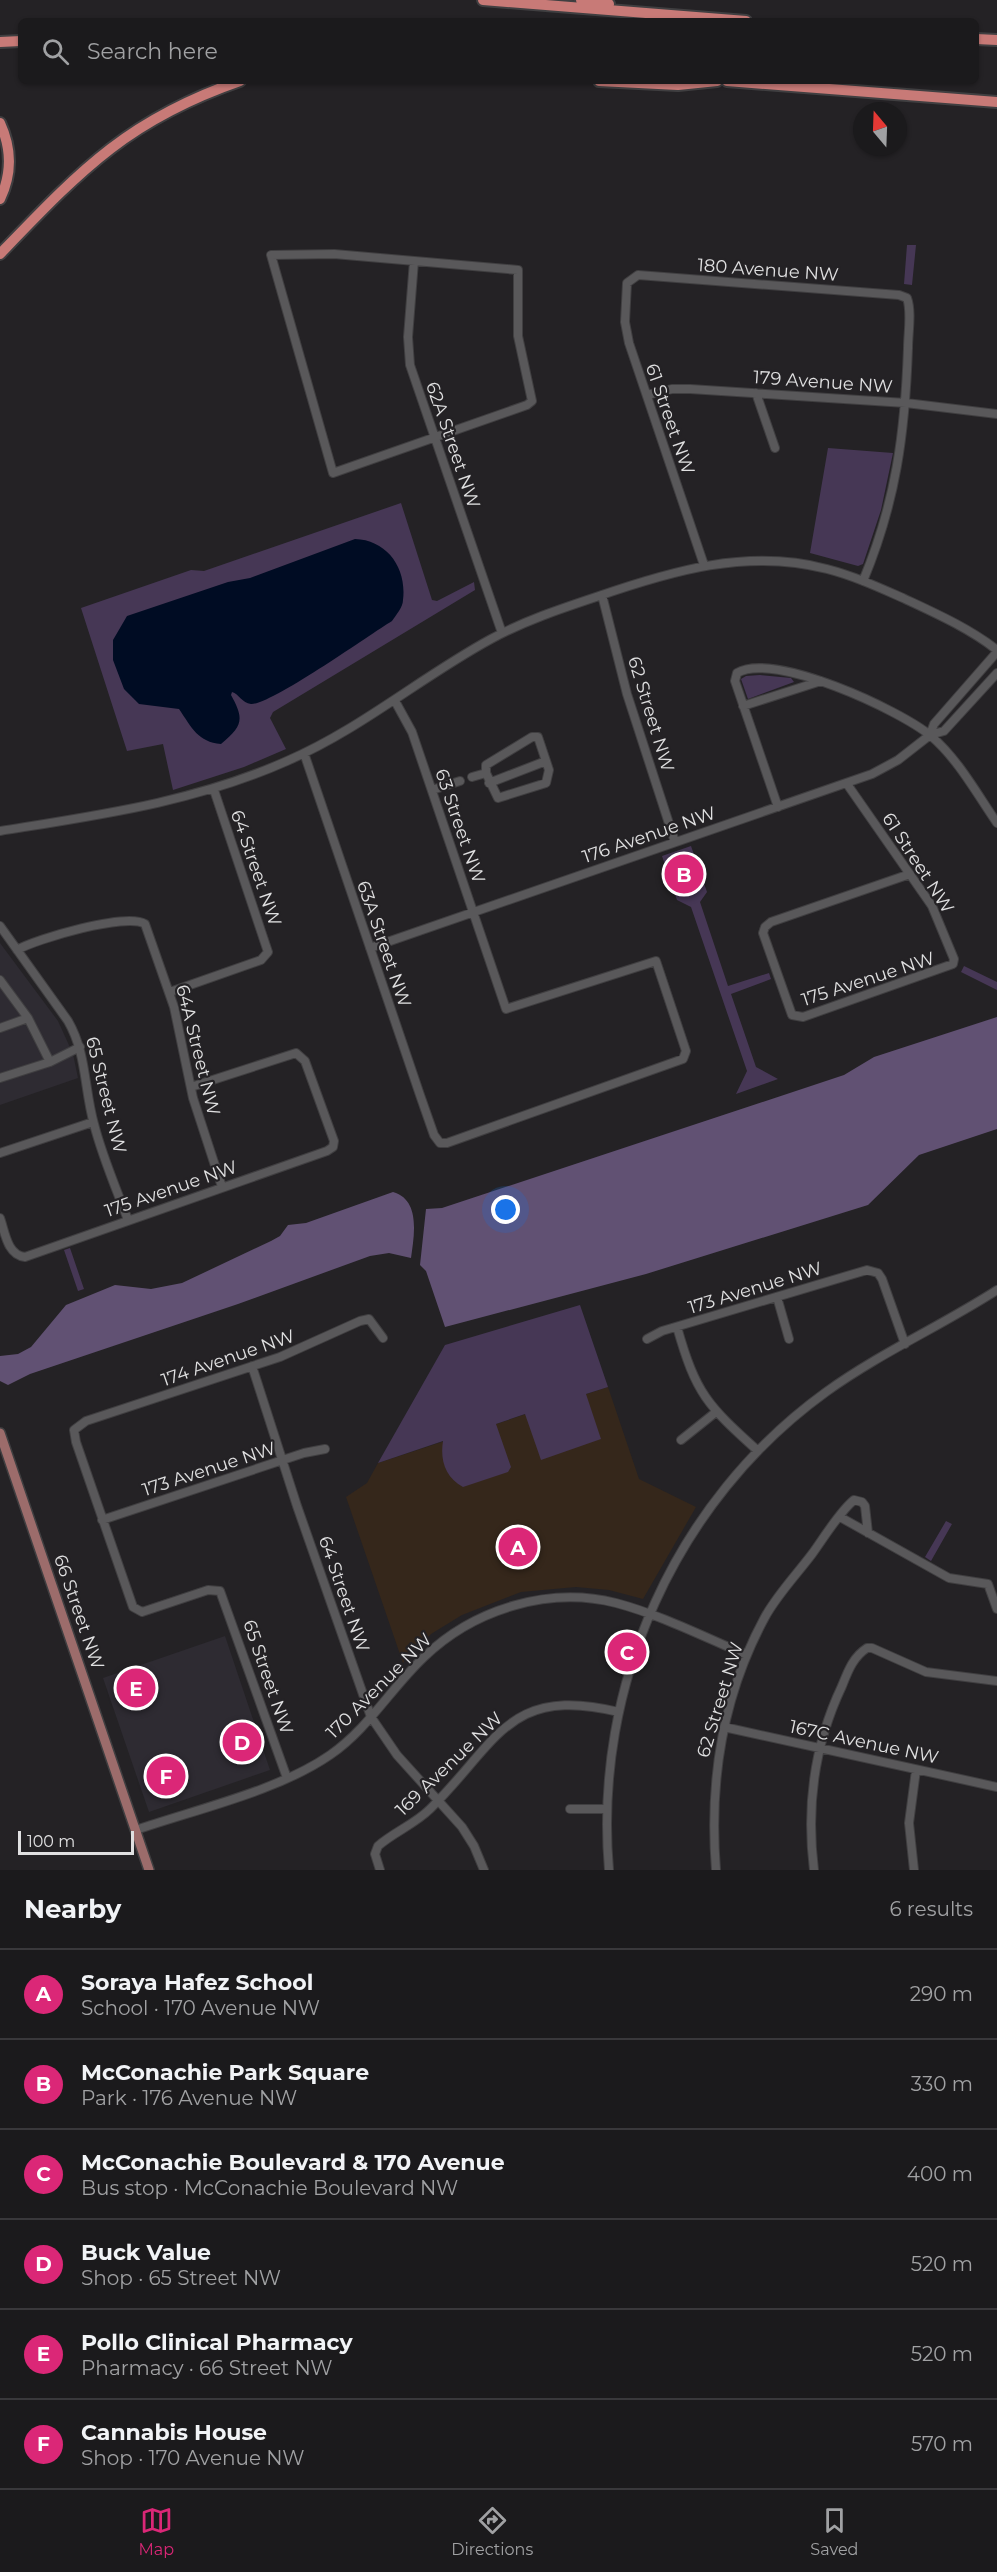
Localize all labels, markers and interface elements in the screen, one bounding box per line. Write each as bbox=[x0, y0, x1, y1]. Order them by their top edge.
search box bbox=[18, 18, 979, 84]
icon: search bbox=[39, 35, 72, 68]
text: Search here bbox=[87, 38, 218, 65]
north arrow bbox=[853, 102, 907, 156]
street label: 180 Avenue NW bbox=[697, 254, 839, 286]
street label: 61 Street NW bbox=[641, 361, 699, 477]
street label: 179 Avenue NW bbox=[753, 366, 893, 398]
street label: 62A Street NW bbox=[421, 379, 485, 511]
street label: 62 Street NW bbox=[623, 654, 679, 774]
street label: 63 Street NW bbox=[430, 766, 490, 886]
street label: 176 Avenue NW bbox=[579, 802, 719, 868]
street label: 64 Street NW bbox=[226, 807, 286, 929]
street label: 61 Street NW bbox=[877, 808, 959, 918]
pin: B bbox=[664, 852, 704, 896]
street label: 63A Street NW bbox=[352, 878, 416, 1010]
street label: 175 Avenue NW bbox=[799, 947, 937, 1011]
street label: 64A Street NW bbox=[171, 982, 225, 1118]
street label: 65 Street NW bbox=[81, 1034, 131, 1156]
street label: 175 Avenue NW bbox=[102, 1156, 240, 1222]
your location bbox=[491, 1195, 520, 1224]
street label: 173 Avenue NW bbox=[685, 1257, 825, 1319]
street label: 174 Avenue NW bbox=[158, 1325, 298, 1391]
street label: 173 Avenue NW bbox=[140, 1437, 278, 1501]
pin: A bbox=[498, 1524, 538, 1570]
street label: 64 Street NW bbox=[314, 1533, 374, 1655]
street label: 66 Street NW bbox=[49, 1552, 109, 1672]
street label: 65 Street NW bbox=[238, 1617, 298, 1737]
street label: 170 Avenue NW bbox=[322, 1629, 436, 1743]
pin: C bbox=[608, 1630, 646, 1674]
street label: 62 Street NW bbox=[692, 1640, 748, 1760]
pin: E bbox=[116, 1666, 156, 1710]
street label: 169 Avenue NW bbox=[391, 1707, 507, 1821]
street label: 167C Avenue NW bbox=[787, 1715, 941, 1769]
pin: D bbox=[222, 1720, 262, 1764]
pin: F bbox=[146, 1754, 186, 1798]
scale bar bbox=[18, 1828, 134, 1856]
text: 100 m bbox=[27, 1832, 75, 1851]
text: Nearby bbox=[24, 1893, 121, 1925]
text: 6 results bbox=[889, 1897, 973, 1921]
text: Soraya Hafez School bbox=[81, 1969, 313, 1996]
text: A bbox=[36, 1982, 51, 2006]
text: 290 m bbox=[910, 1982, 973, 2006]
text: School · 170 Avenue NW bbox=[81, 1996, 320, 2020]
text: McConachie Park Square bbox=[81, 2059, 369, 2086]
text: B bbox=[36, 2072, 51, 2096]
text: 330 m bbox=[911, 2072, 973, 2096]
text: Park · 176 Avenue NW bbox=[81, 2086, 297, 2110]
text: McConachie Boulevard & 170 Avenue bbox=[81, 2149, 505, 2176]
text: C bbox=[36, 2162, 51, 2186]
text: 400 m bbox=[907, 2162, 973, 2186]
text: Bus stop · McConachie Boulevard NW bbox=[81, 2176, 458, 2200]
text: Buck Value bbox=[81, 2239, 211, 2266]
text: D bbox=[35, 2252, 52, 2276]
text: 520 m bbox=[911, 2252, 973, 2276]
text: Shop · 65 Street NW bbox=[81, 2266, 281, 2290]
text: Pollo Clinical Pharmacy bbox=[81, 2329, 353, 2356]
text: E bbox=[37, 2342, 50, 2366]
text: 520 m bbox=[911, 2342, 973, 2366]
text: Pharmacy · 66 Street NW bbox=[81, 2356, 333, 2380]
text: Cannabis House bbox=[81, 2419, 267, 2446]
text: F bbox=[37, 2432, 50, 2456]
text: 570 m bbox=[911, 2432, 973, 2456]
text: Shop · 170 Avenue NW bbox=[81, 2446, 304, 2470]
tab: Map bbox=[139, 2504, 174, 2559]
tab: Directions bbox=[451, 2504, 533, 2559]
tab: Saved bbox=[810, 2504, 858, 2559]

